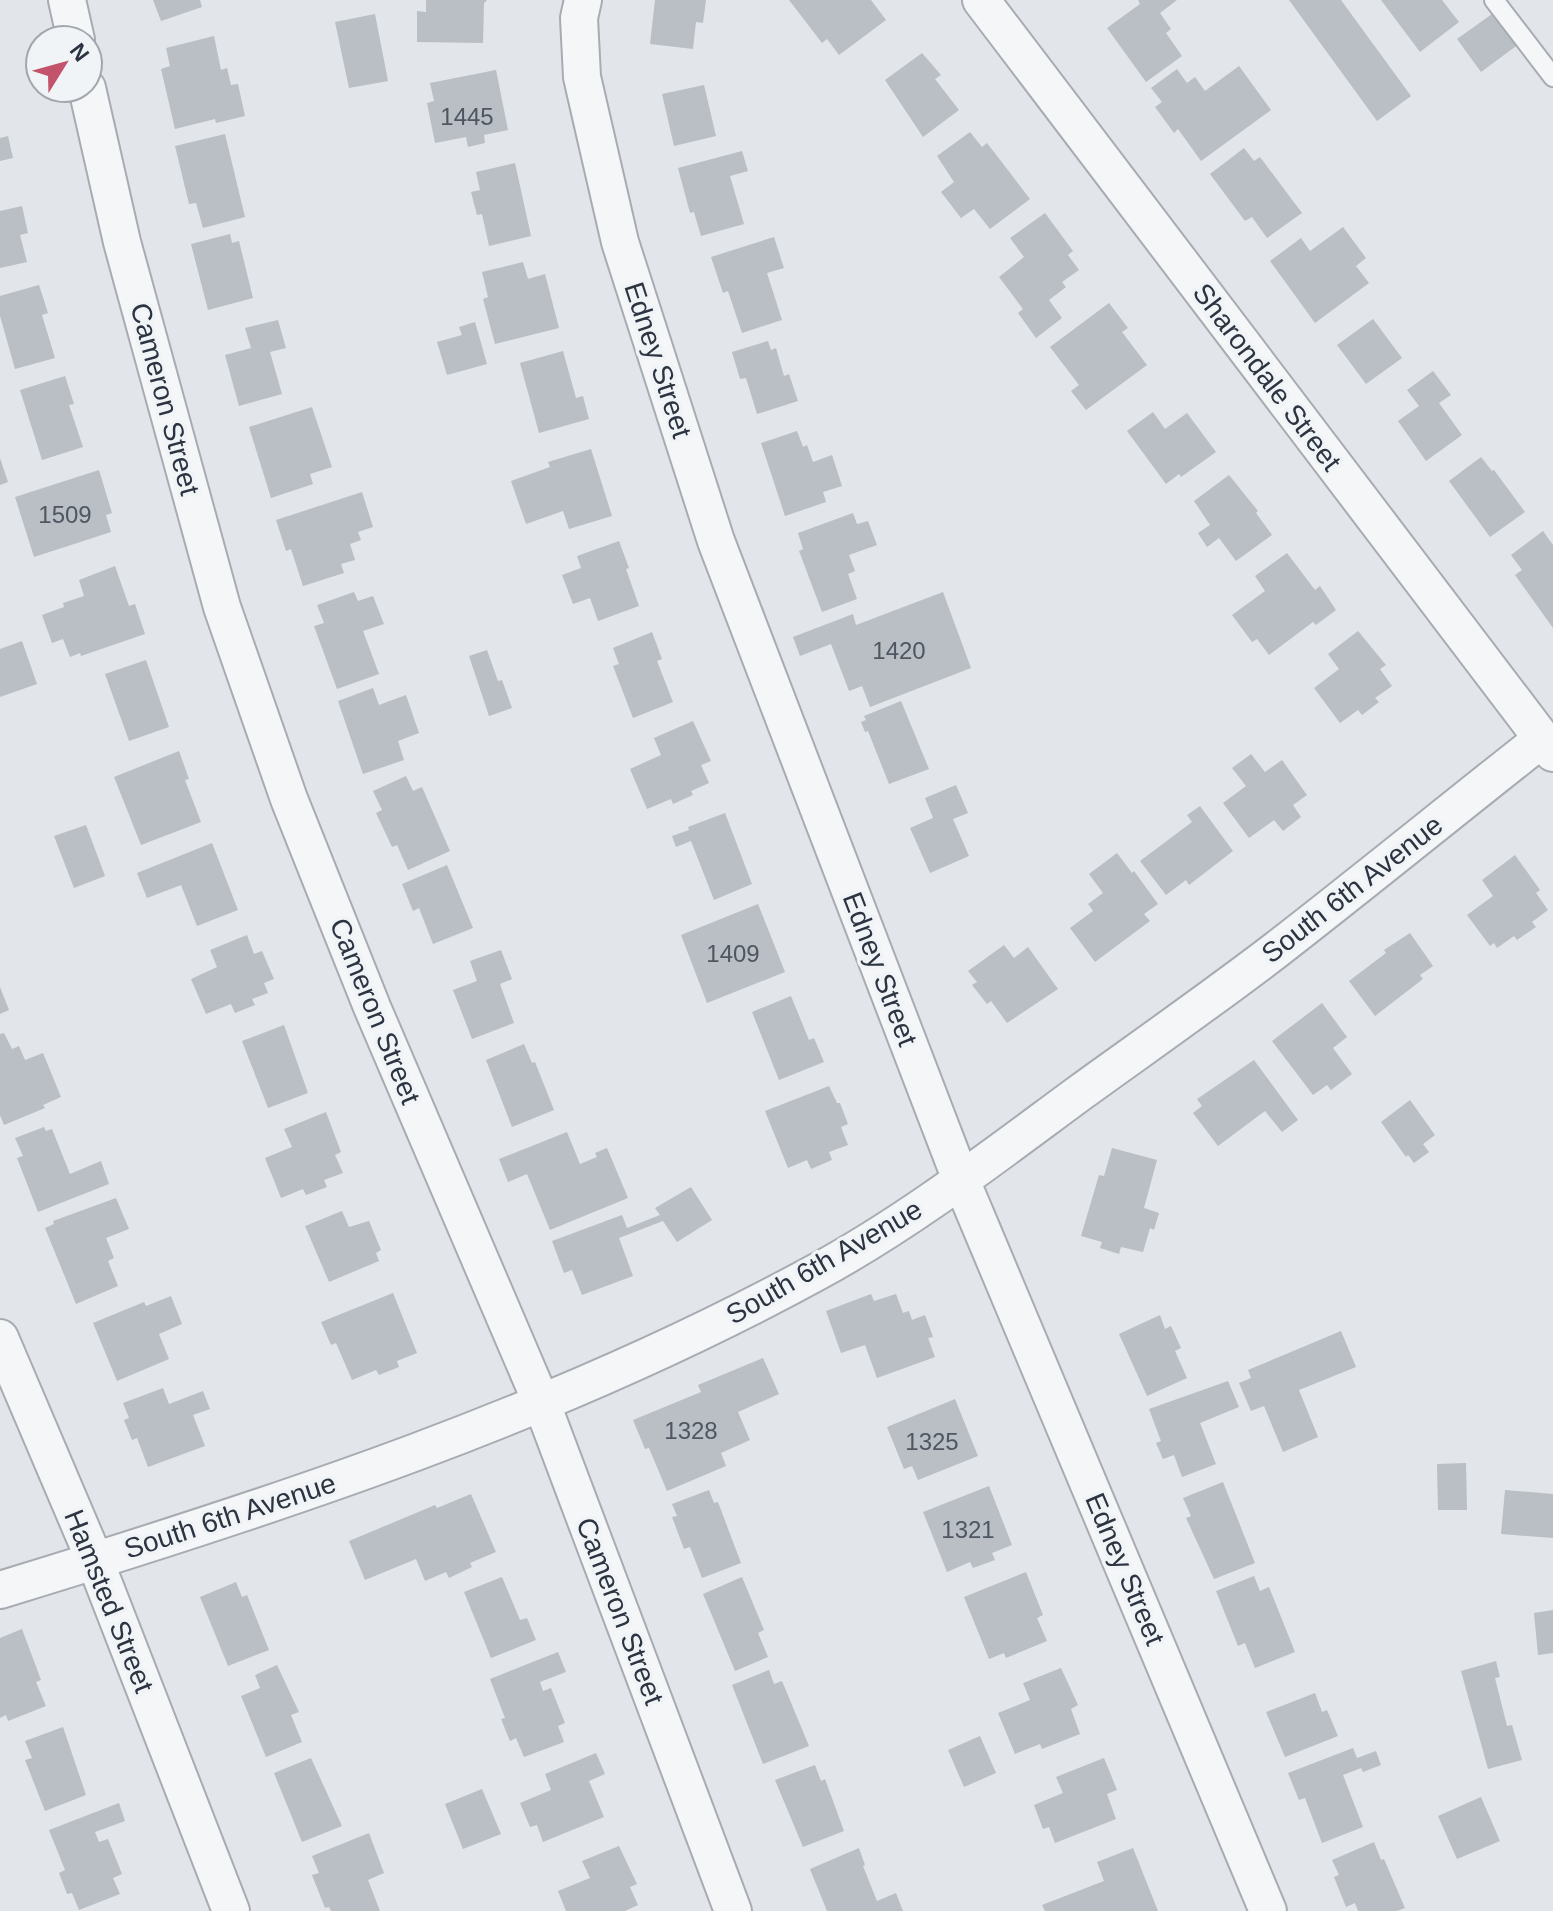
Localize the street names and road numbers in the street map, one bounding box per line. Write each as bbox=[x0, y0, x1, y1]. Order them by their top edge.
street label: Edney Street bbox=[618, 278, 698, 442]
street label: Sharondale Street bbox=[1187, 278, 1347, 477]
street label: Cameron Street bbox=[124, 300, 206, 499]
street label: South 6th Avenue bbox=[1256, 809, 1448, 969]
street label: Edney Street bbox=[837, 888, 924, 1050]
street label: Cameron Street bbox=[324, 914, 426, 1109]
street label: South 6th Avenue bbox=[721, 1193, 927, 1331]
street label: South 6th Avenue bbox=[120, 1467, 340, 1565]
street label: Edney Street bbox=[1079, 1488, 1171, 1650]
street label: Hamsted Street bbox=[58, 1505, 160, 1697]
street label: Cameron Street bbox=[570, 1513, 670, 1709]

